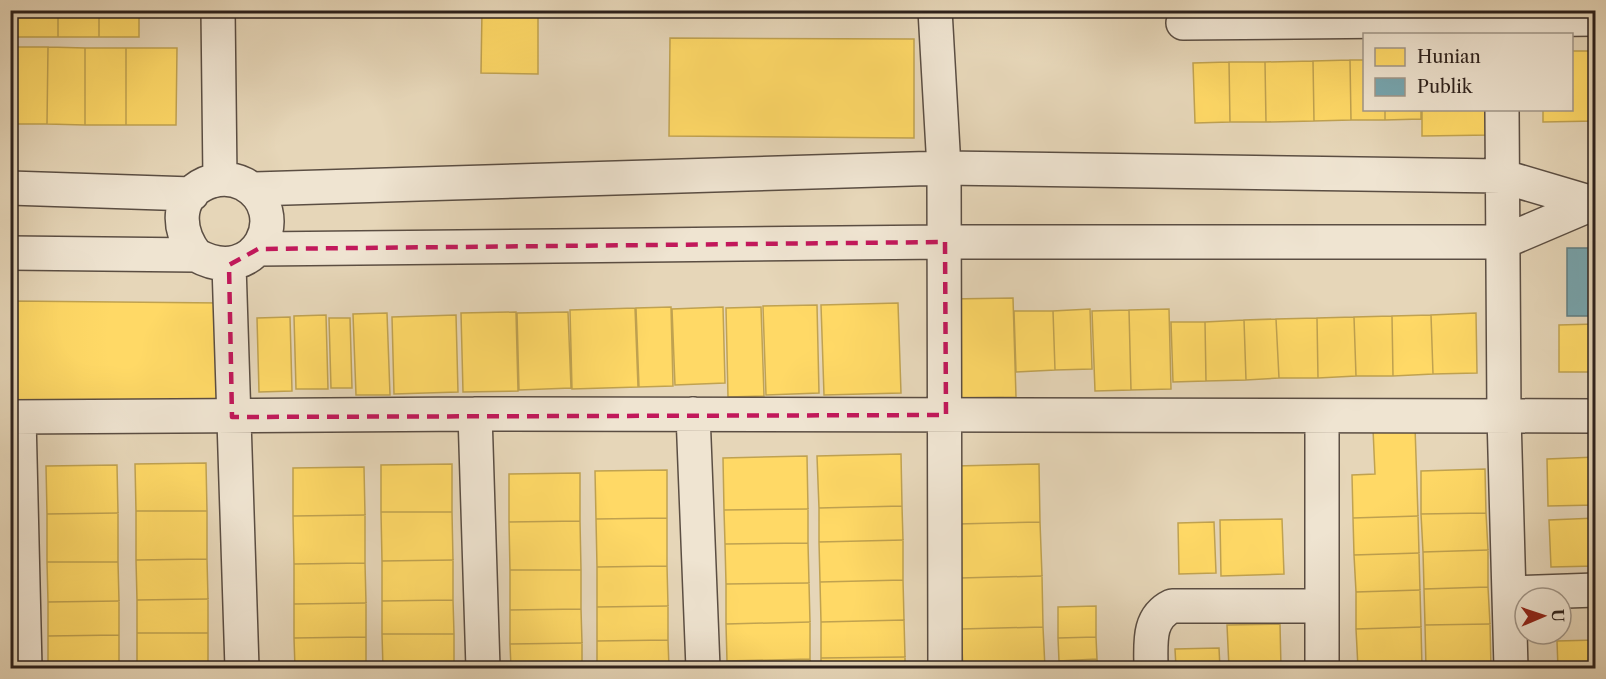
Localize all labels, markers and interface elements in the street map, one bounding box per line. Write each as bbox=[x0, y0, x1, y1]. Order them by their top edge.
legend bbox=[1363, 33, 1573, 111]
text: Hunian bbox=[1417, 46, 1481, 68]
text: Publik bbox=[1417, 76, 1474, 98]
north arrow bbox=[1513, 586, 1573, 646]
text: U bbox=[1548, 609, 1568, 622]

